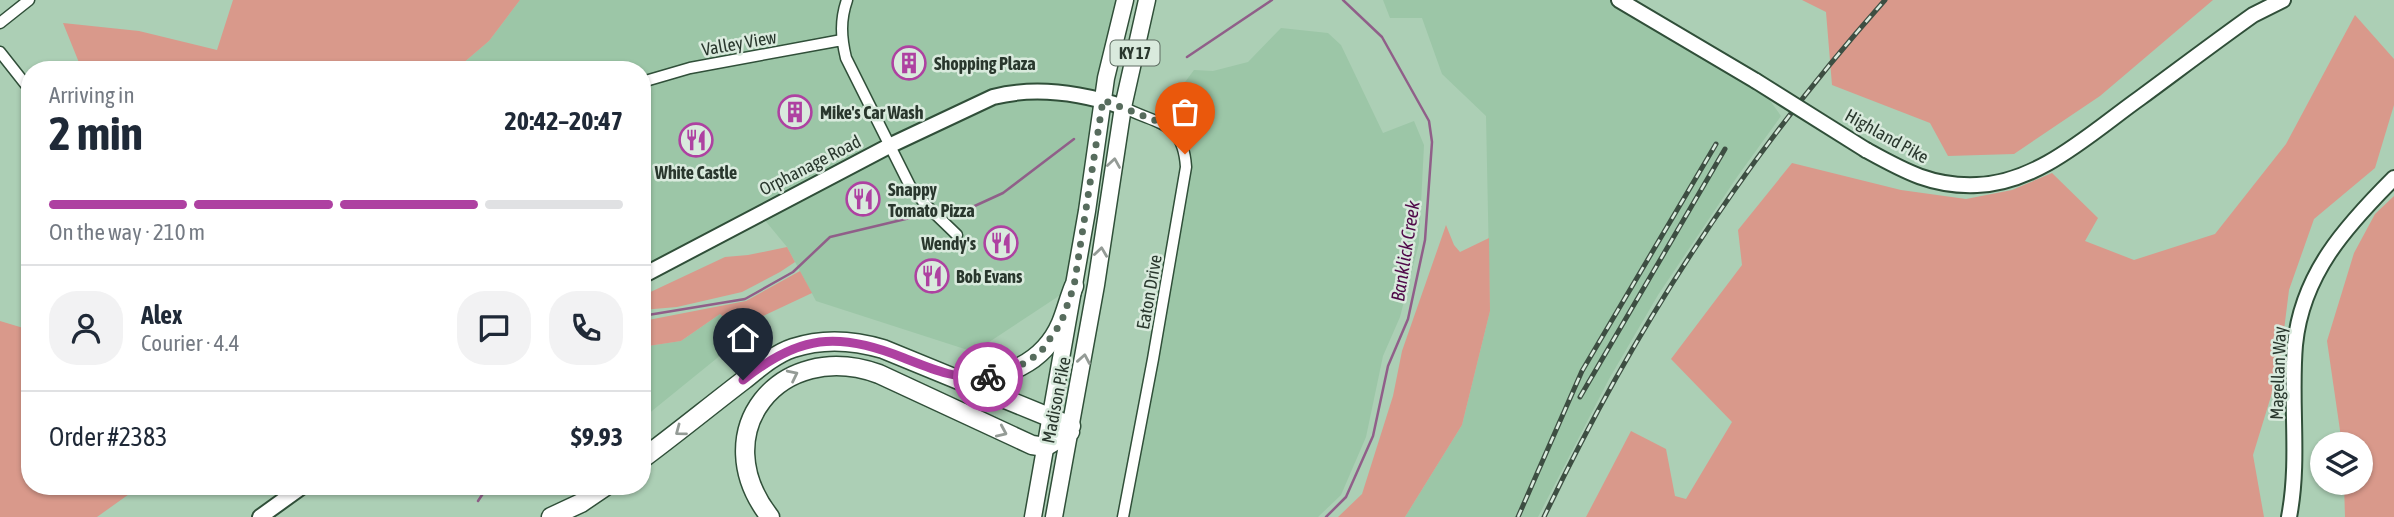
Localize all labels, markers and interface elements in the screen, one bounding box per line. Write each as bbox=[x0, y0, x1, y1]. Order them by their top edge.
street label: Valley View bbox=[700, 26, 778, 60]
road number: KY 17 bbox=[1110, 40, 1160, 66]
building icon: Shopping Plaza bbox=[890, 44, 928, 82]
place label: Shopping Plaza bbox=[934, 53, 1036, 74]
text: Arriving in bbox=[49, 82, 135, 108]
pin bbox=[1155, 82, 1215, 154]
building icon: Mike's Car Wash bbox=[776, 93, 814, 131]
icon: bag bbox=[1166, 93, 1204, 131]
place label: Mike's Car Wash bbox=[820, 102, 924, 123]
street label: Highland Pike bbox=[1842, 104, 1932, 168]
text: 20:42–20:47 bbox=[505, 106, 623, 136]
text: 2 min bbox=[49, 107, 143, 160]
restaurant icon: White Castle bbox=[677, 121, 715, 159]
street label: Orphanage Road bbox=[756, 130, 864, 200]
one-way arrow bbox=[1106, 157, 1121, 169]
place label: White Castle bbox=[654, 162, 737, 183]
place label: Snappy Tomato Pizza bbox=[888, 179, 975, 221]
restaurant icon: Snappy Tomato Pizza bbox=[844, 180, 882, 218]
water label: Banklick Creek bbox=[1386, 198, 1424, 303]
text: On the way · 210 m bbox=[49, 219, 205, 245]
restaurant icon: Wendy's bbox=[982, 224, 1020, 262]
place label: Wendy's bbox=[920, 233, 977, 254]
one-way arrow bbox=[1093, 246, 1108, 258]
street label: Eaton Drive bbox=[1132, 253, 1166, 331]
restaurant icon: Bob Evans bbox=[913, 257, 951, 295]
place label: Bob Evans bbox=[956, 266, 1023, 287]
button: person bbox=[49, 291, 123, 365]
button: chat bbox=[457, 291, 531, 365]
button: phone bbox=[549, 291, 623, 365]
text: Alex bbox=[141, 300, 182, 330]
pin bbox=[713, 308, 773, 380]
icon: home bbox=[724, 319, 762, 357]
street label: Magellan Way bbox=[2266, 326, 2290, 420]
text: Courier · 4.4 bbox=[141, 330, 240, 356]
courier bbox=[953, 342, 1023, 412]
one-way arrow bbox=[1076, 354, 1091, 365]
street label: Madison Pike bbox=[1037, 355, 1075, 445]
icon: bike bbox=[969, 358, 1007, 396]
one-way arrow bbox=[786, 370, 798, 384]
text: Order #2383 bbox=[49, 422, 168, 452]
text: $9.93 bbox=[571, 422, 623, 452]
one-way arrow bbox=[675, 422, 687, 435]
one-way arrow bbox=[995, 424, 1008, 438]
map controls bbox=[2310, 432, 2373, 495]
button: layers bbox=[2310, 432, 2373, 495]

